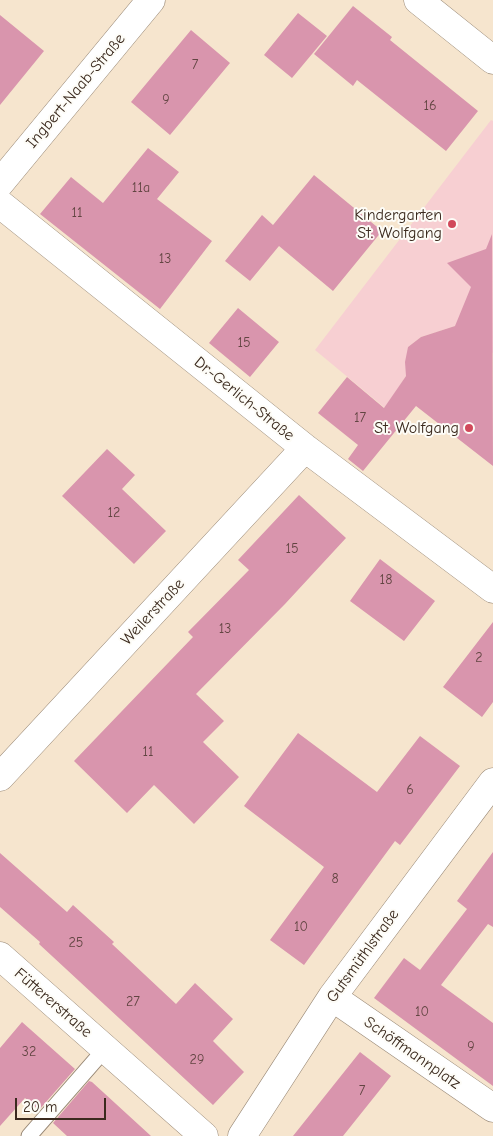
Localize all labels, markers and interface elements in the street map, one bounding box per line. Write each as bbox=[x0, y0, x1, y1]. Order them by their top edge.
street label: Ingbert-Naab-Straße bbox=[22, 30, 130, 152]
house number: 7 bbox=[192, 57, 198, 73]
house number: 9 bbox=[162, 92, 170, 108]
house number: 16 bbox=[423, 98, 437, 114]
house number: 11a bbox=[132, 180, 150, 196]
house number: 11 bbox=[71, 205, 83, 221]
place label: Kindergarten St. Wolfgang bbox=[354, 205, 442, 243]
marker: Kindergarten St. Wolfgang bbox=[446, 218, 458, 230]
house number: 13 bbox=[159, 251, 171, 267]
house number: 15 bbox=[237, 335, 251, 351]
street label: Dr.-Gerlich-Straße bbox=[190, 353, 298, 445]
house number: 17 bbox=[354, 410, 366, 426]
place label: St. Wolfgang bbox=[374, 418, 459, 438]
marker: St. Wolfgang bbox=[463, 422, 475, 434]
house number: 12 bbox=[108, 505, 120, 521]
house number: 15 bbox=[285, 541, 299, 557]
house number: 18 bbox=[380, 572, 392, 588]
street label: Weilerstraße bbox=[117, 575, 189, 649]
house number: 13 bbox=[219, 621, 231, 637]
house number: 2 bbox=[475, 650, 483, 666]
house number: 11 bbox=[142, 744, 154, 760]
house number: 6 bbox=[406, 782, 414, 798]
house number: 8 bbox=[331, 871, 339, 887]
street label: Gutsmüthlstraße bbox=[323, 905, 403, 1007]
house number: 10 bbox=[294, 919, 308, 935]
house number: 25 bbox=[69, 935, 83, 951]
street label: Füttererstraße bbox=[10, 964, 96, 1042]
house number: 27 bbox=[126, 994, 140, 1010]
house number: 10 bbox=[415, 1004, 429, 1020]
street label: Schöffmannplatz bbox=[360, 1013, 464, 1093]
house number: 9 bbox=[467, 1039, 475, 1055]
house number: 32 bbox=[22, 1044, 36, 1060]
house number: 29 bbox=[190, 1052, 204, 1068]
house number: 7 bbox=[359, 1083, 365, 1099]
scale bar bbox=[18, 1088, 109, 1120]
text: 20 m bbox=[23, 1098, 57, 1116]

